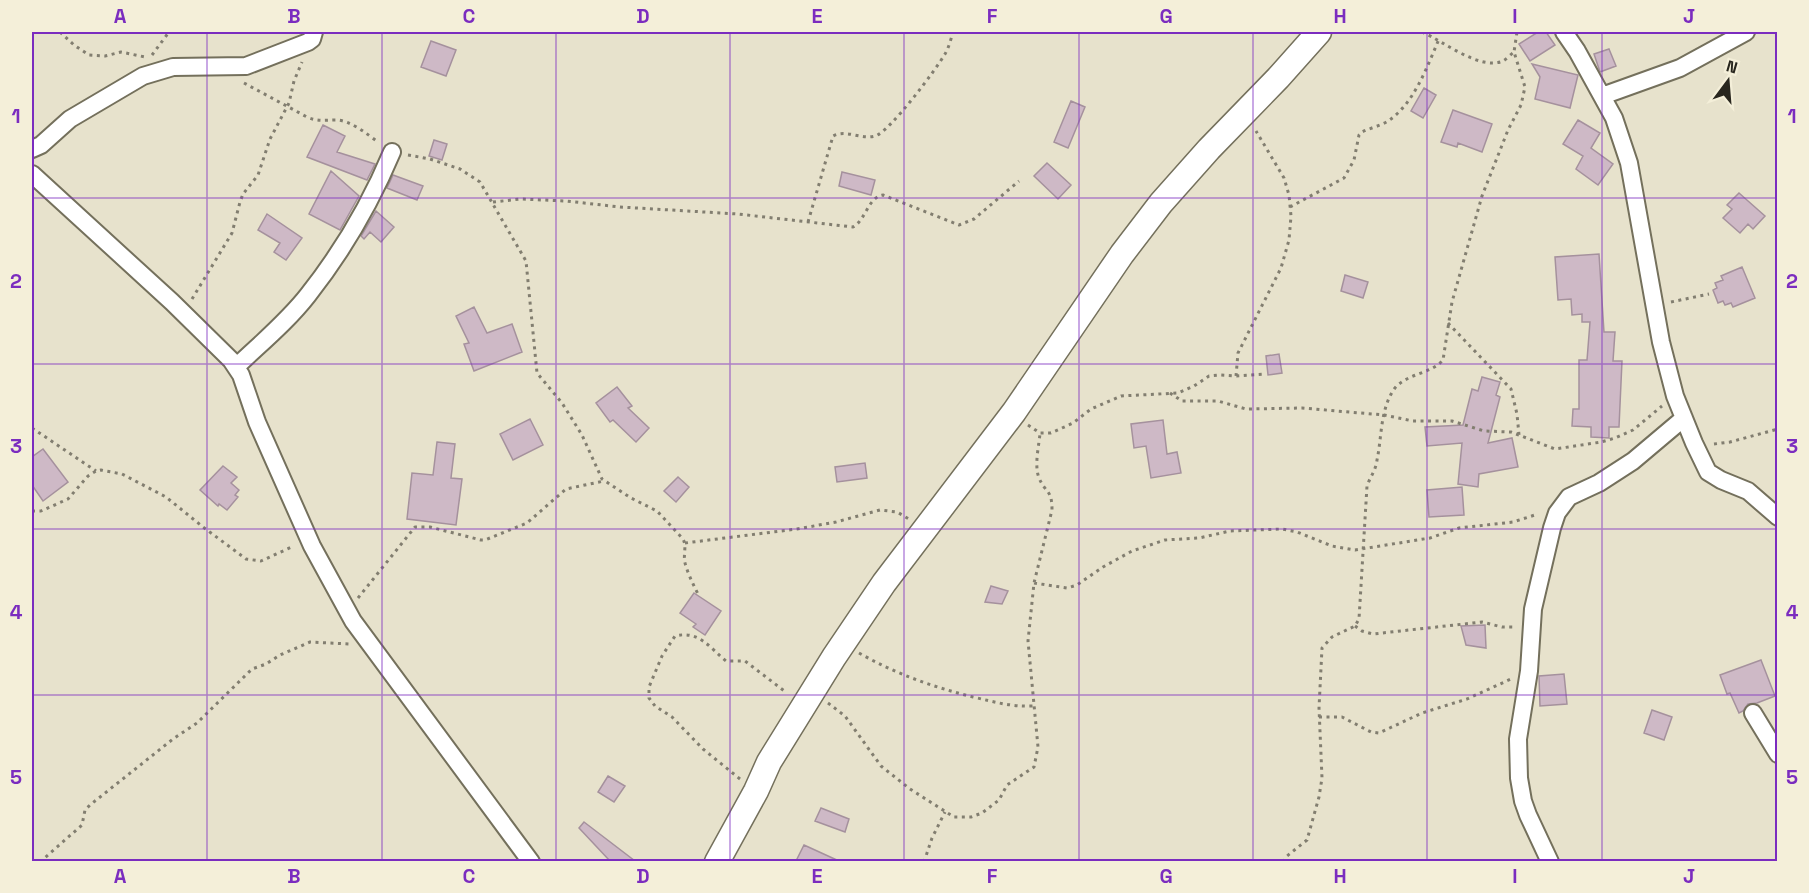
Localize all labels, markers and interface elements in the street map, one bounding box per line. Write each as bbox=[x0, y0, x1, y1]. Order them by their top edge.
text: A bbox=[114, 3, 127, 29]
text: B bbox=[287, 3, 301, 29]
text: C bbox=[463, 3, 476, 29]
text: D bbox=[636, 3, 650, 29]
text: E bbox=[811, 3, 823, 29]
text: F bbox=[987, 3, 998, 29]
text: G bbox=[1159, 3, 1173, 29]
text: H bbox=[1333, 3, 1347, 29]
text: I bbox=[1512, 3, 1518, 29]
text: J bbox=[1683, 3, 1695, 29]
north arrow bbox=[1698, 51, 1758, 111]
text: N bbox=[1724, 55, 1740, 79]
text: 1 bbox=[11, 103, 21, 129]
text: 1 bbox=[1787, 103, 1797, 129]
text: 2 bbox=[10, 268, 22, 294]
text: 2 bbox=[1786, 268, 1798, 294]
text: 3 bbox=[10, 433, 22, 459]
text: 3 bbox=[1786, 433, 1798, 459]
text: 4 bbox=[10, 599, 23, 625]
text: 4 bbox=[1786, 599, 1799, 625]
text: 5 bbox=[10, 764, 22, 790]
text: 5 bbox=[1786, 764, 1798, 790]
text: A bbox=[114, 863, 127, 889]
text: B bbox=[287, 863, 301, 889]
text: C bbox=[463, 863, 476, 889]
text: D bbox=[636, 863, 650, 889]
text: E bbox=[811, 863, 823, 889]
text: F bbox=[987, 863, 998, 889]
text: G bbox=[1159, 863, 1173, 889]
text: H bbox=[1333, 863, 1347, 889]
text: I bbox=[1512, 863, 1518, 889]
text: J bbox=[1683, 863, 1695, 889]

